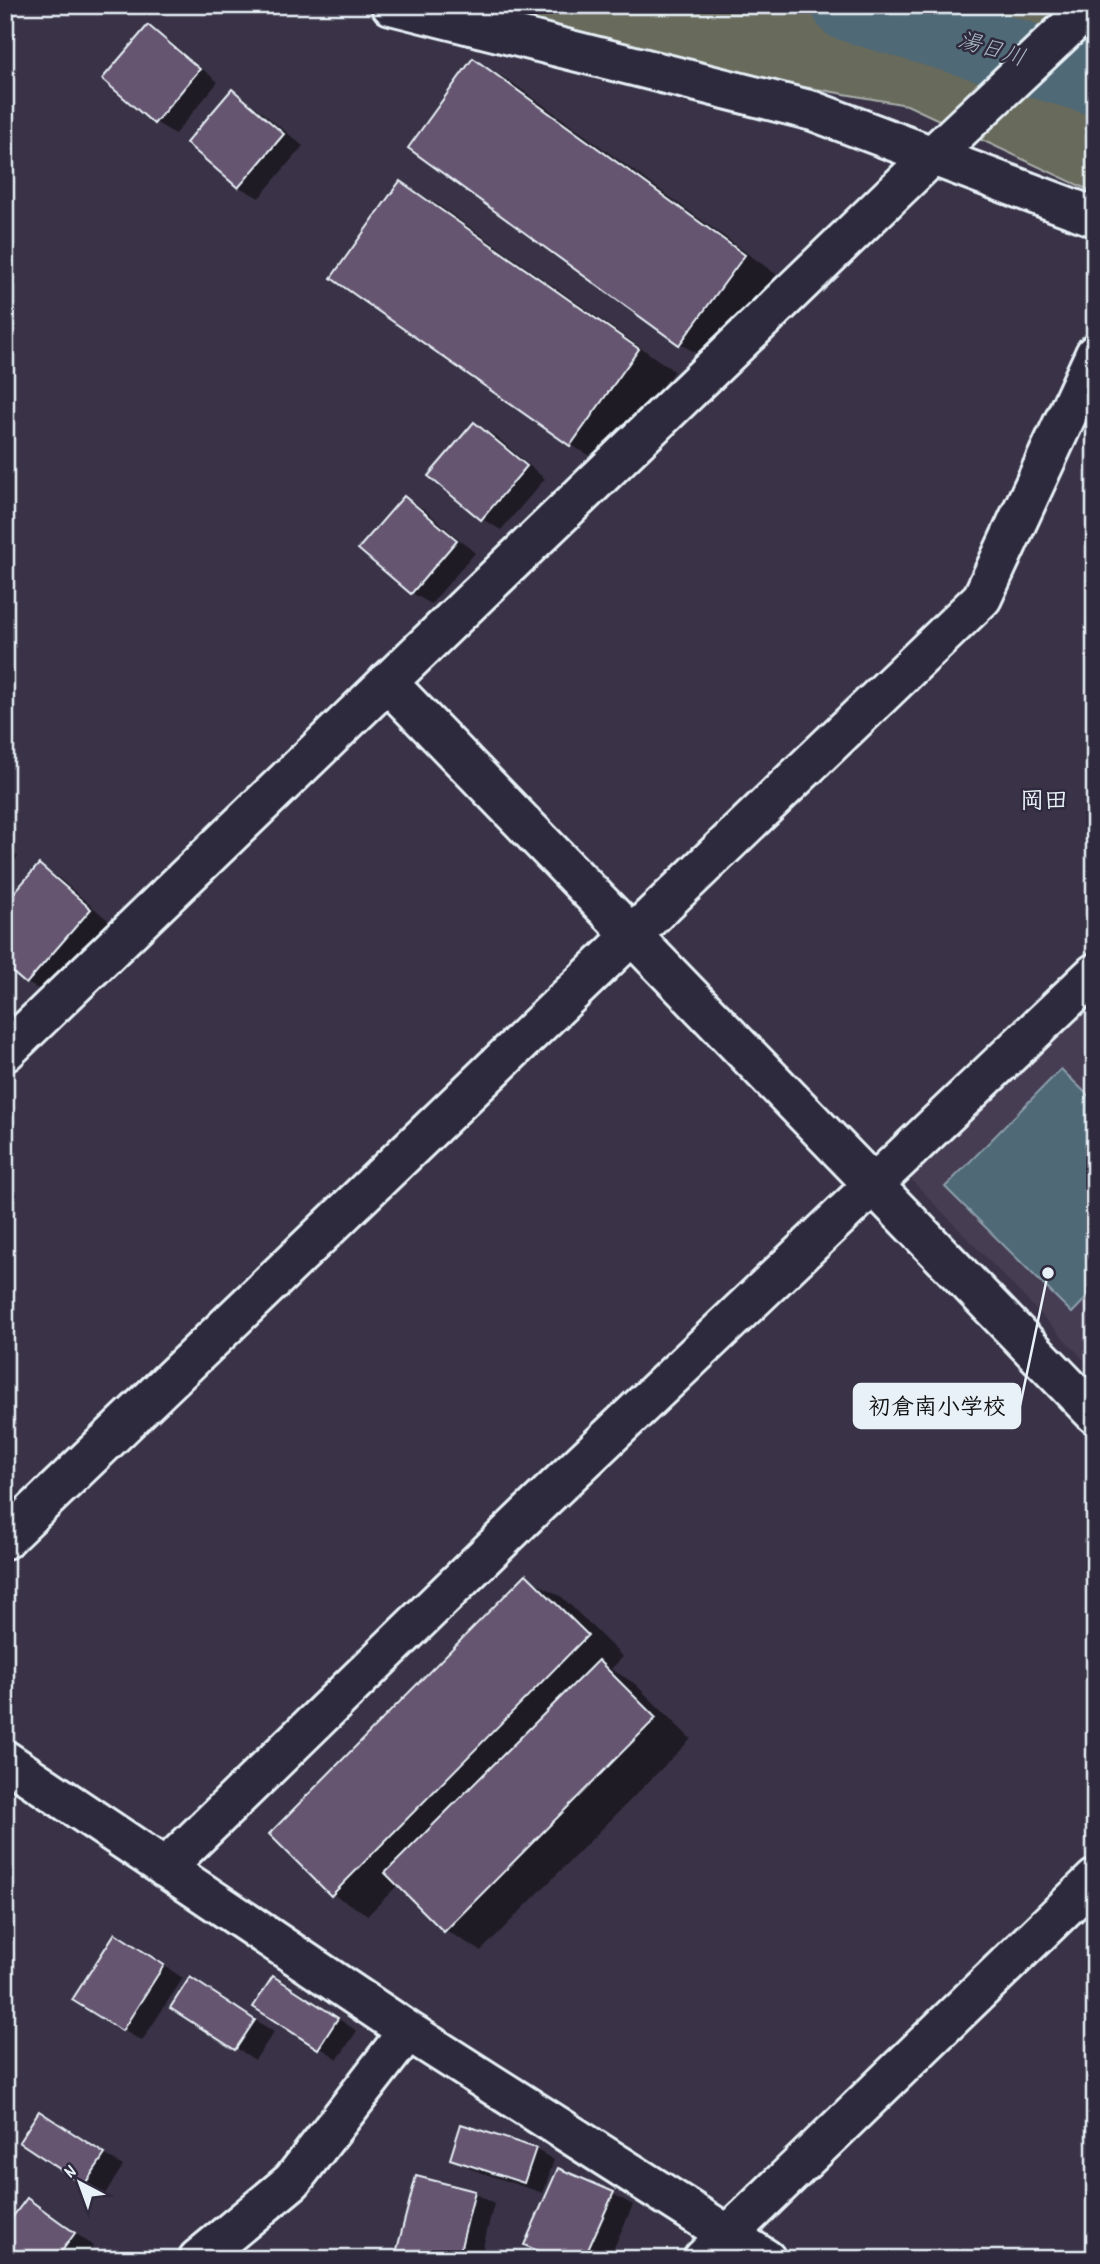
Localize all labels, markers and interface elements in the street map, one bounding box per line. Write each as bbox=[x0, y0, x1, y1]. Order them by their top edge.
water label: 湯日川 bbox=[953, 25, 1029, 77]
district label: 岡田 bbox=[1020, 786, 1068, 820]
callout: 初倉南小学校 bbox=[854, 1384, 1020, 1428]
text: 初倉南小学校 bbox=[868, 1393, 1006, 1426]
north arrow bbox=[46, 2148, 116, 2218]
text: N bbox=[59, 2160, 84, 2186]

